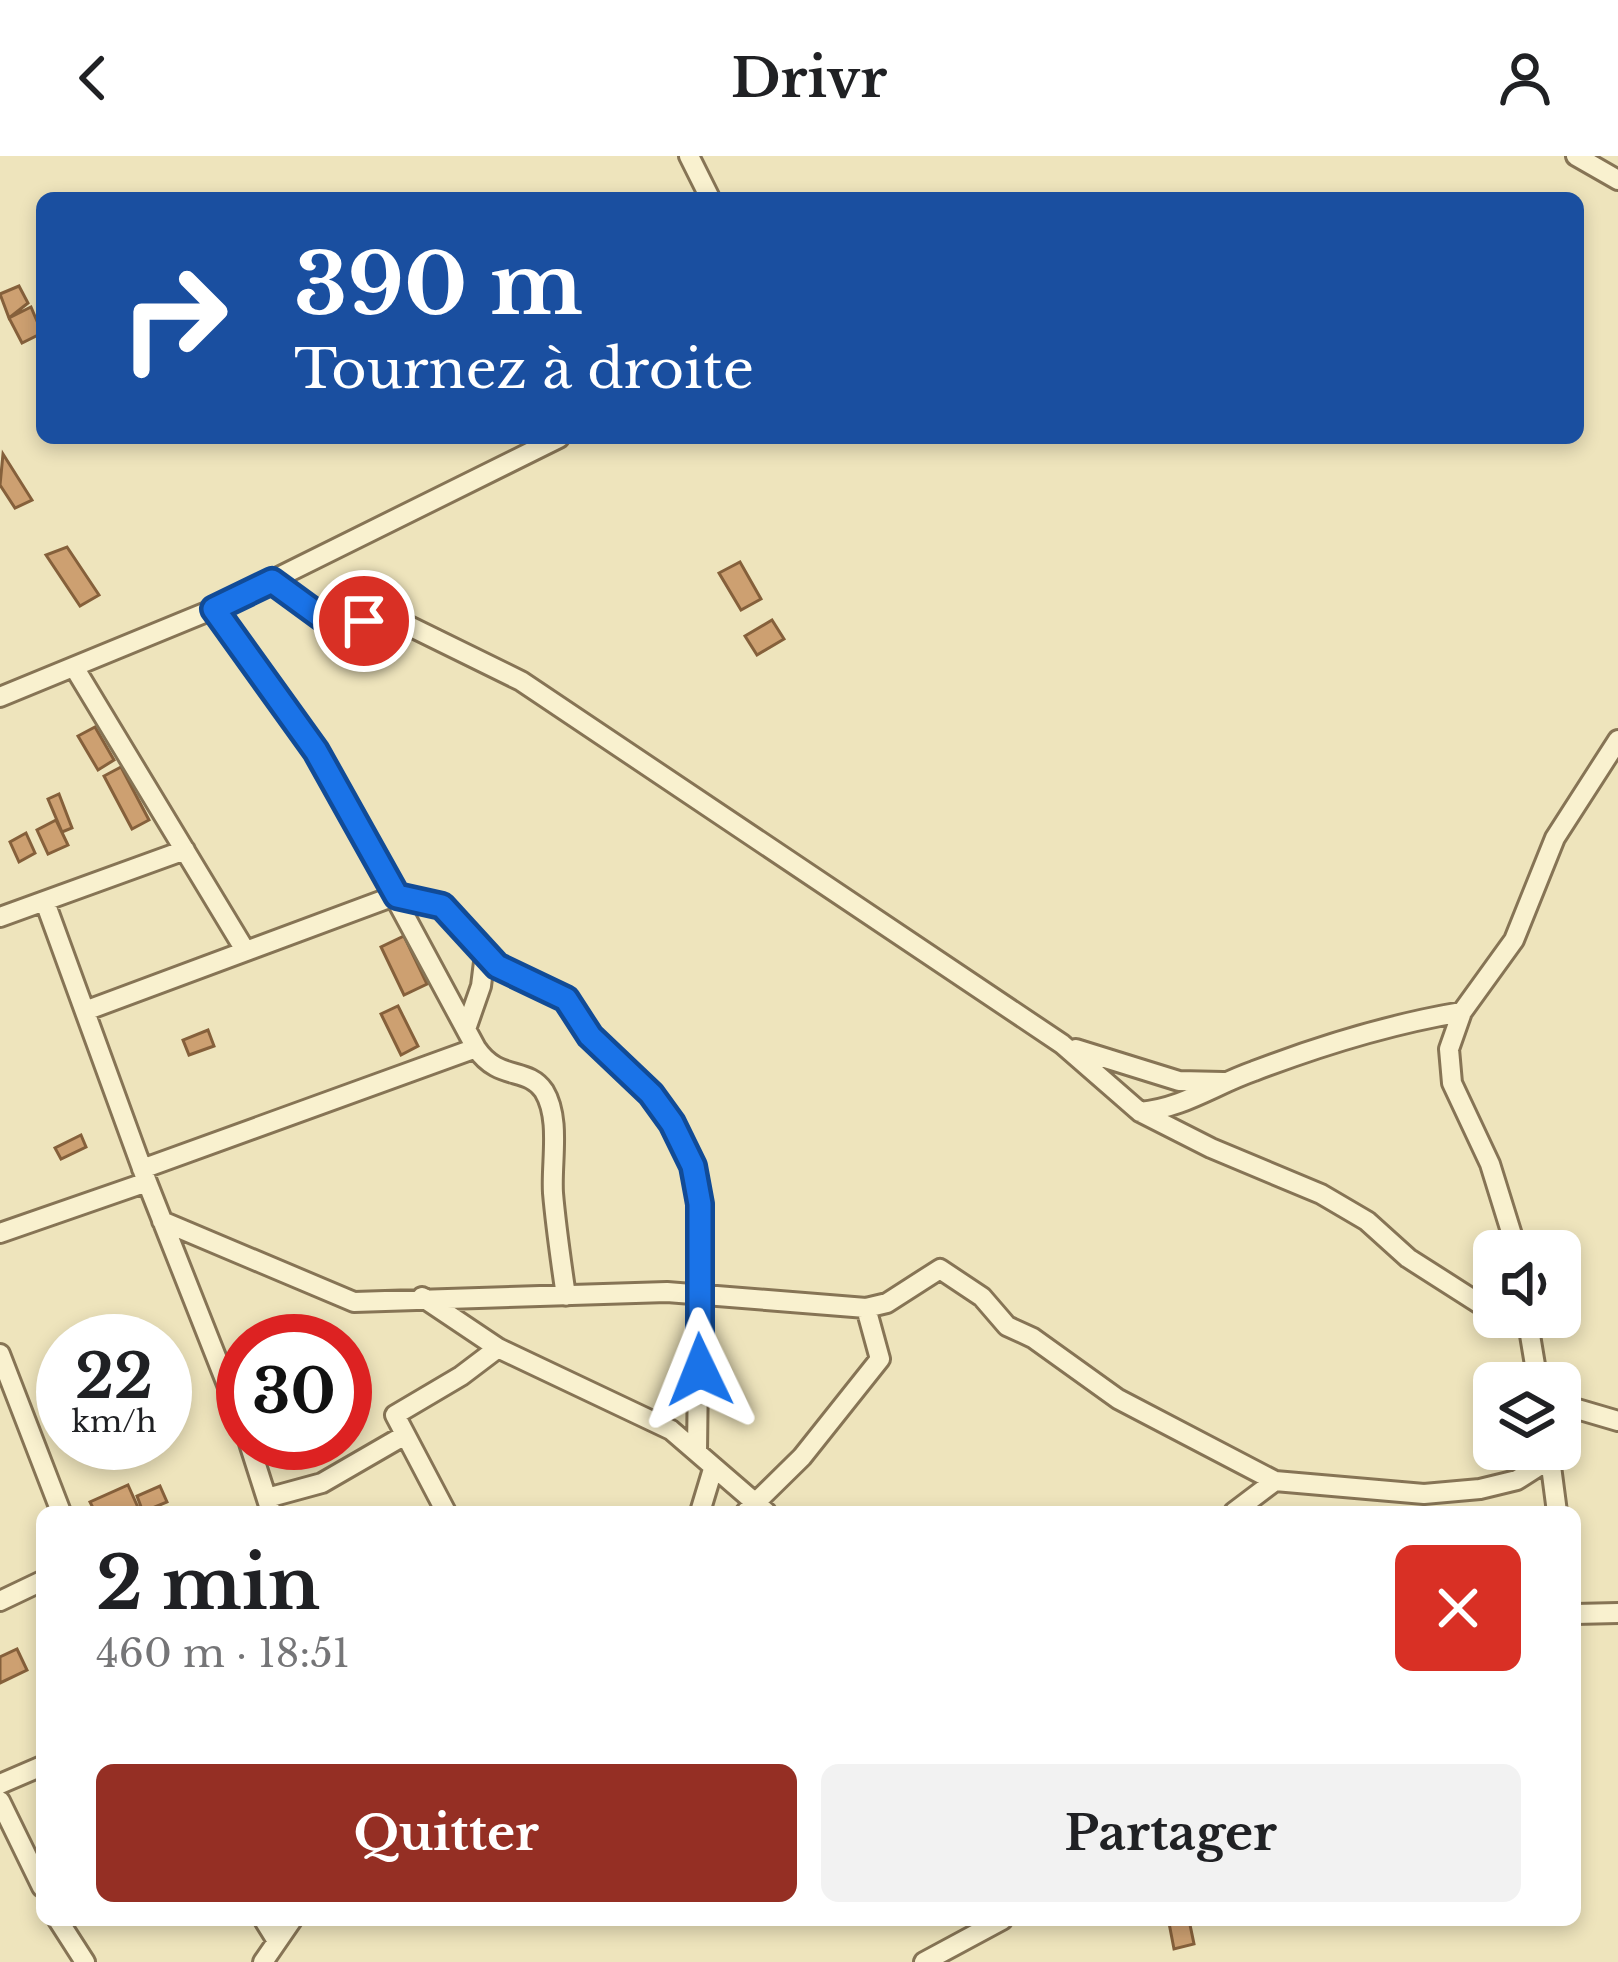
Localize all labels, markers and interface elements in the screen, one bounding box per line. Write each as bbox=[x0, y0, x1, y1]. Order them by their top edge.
icon: back bbox=[60, 45, 126, 111]
text: Drivr bbox=[731, 45, 887, 112]
icon: person bbox=[1492, 45, 1558, 111]
text: 390 m bbox=[294, 233, 583, 337]
icon: right bbox=[96, 240, 252, 396]
text: Tournez à droite bbox=[294, 336, 754, 403]
pin bbox=[313, 570, 415, 672]
icon: arrive bbox=[331, 588, 397, 654]
map controls bbox=[1473, 1230, 1581, 1470]
button: sound bbox=[1473, 1230, 1581, 1338]
position arrow bbox=[637, 1307, 763, 1433]
speed limit sign: 30 bbox=[216, 1314, 372, 1470]
text: 22 bbox=[75, 1340, 153, 1414]
button: layers bbox=[1473, 1362, 1581, 1470]
text: km/h bbox=[71, 1403, 157, 1440]
text: 2 min bbox=[96, 1539, 320, 1628]
button: close bbox=[1395, 1545, 1521, 1671]
text: 460 m · 18:51 bbox=[96, 1629, 350, 1678]
button: Quitter bbox=[96, 1764, 797, 1902]
button: Partager bbox=[821, 1764, 1521, 1902]

